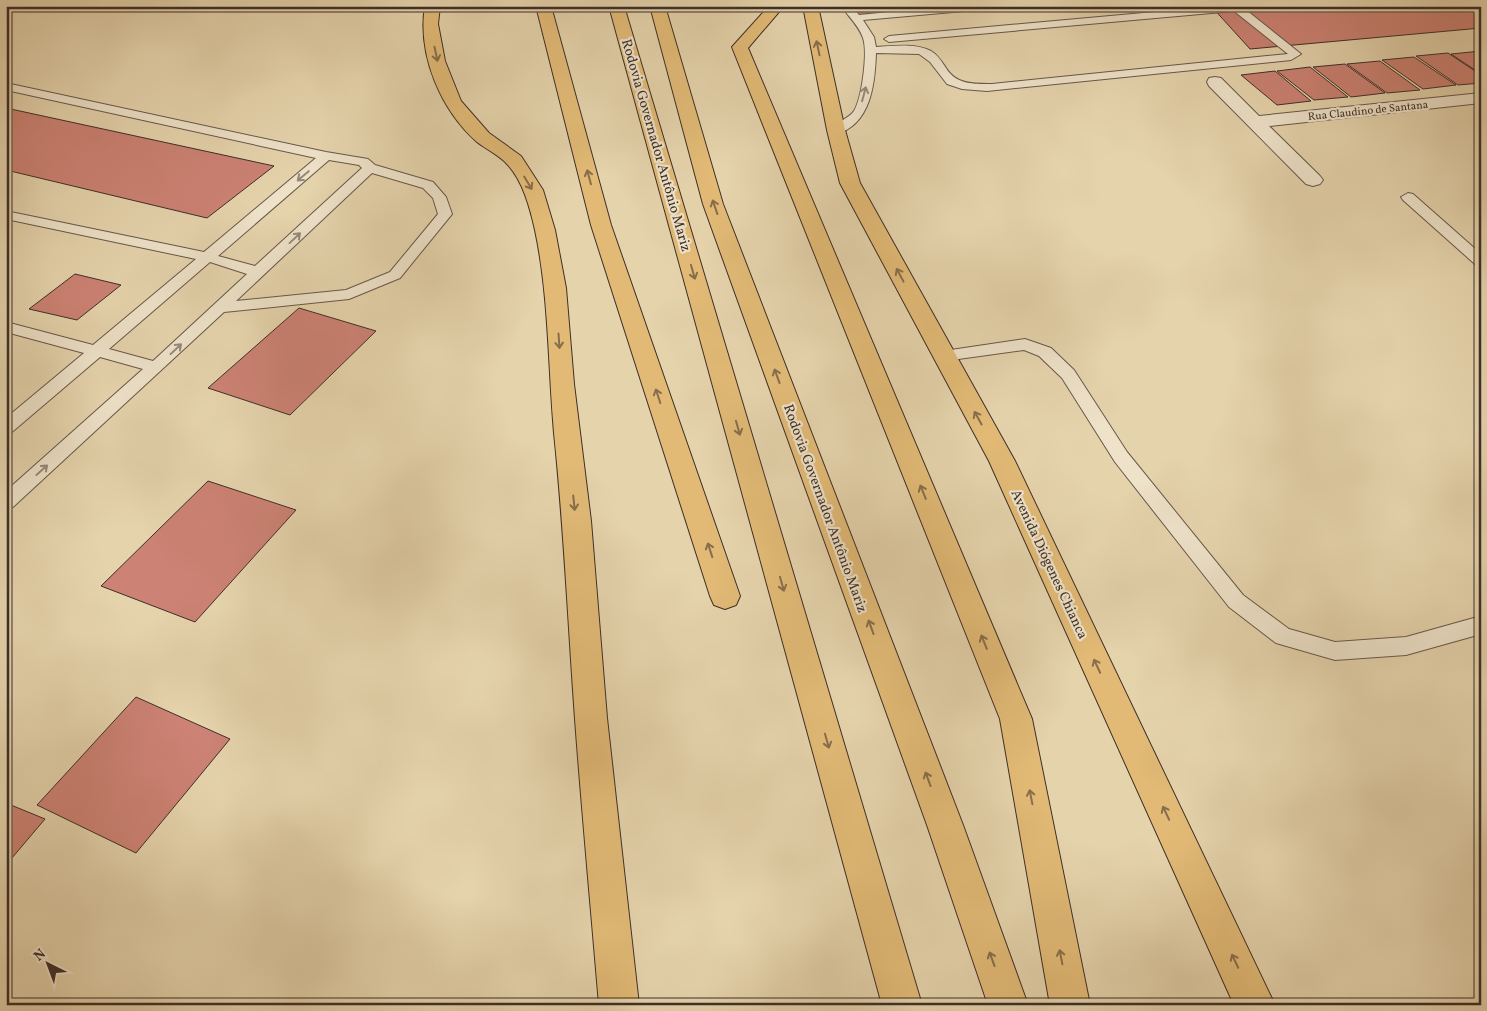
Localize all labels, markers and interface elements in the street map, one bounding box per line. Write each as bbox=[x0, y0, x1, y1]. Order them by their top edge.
street label: Rodovia Governador Antônio Mariz bbox=[616, 37, 695, 254]
one-way arrow bbox=[813, 40, 823, 56]
one-way arrow bbox=[432, 46, 441, 62]
one-way arrow bbox=[860, 86, 869, 102]
street label: Rua Claudino de Santana bbox=[1307, 98, 1430, 125]
one-way arrow bbox=[297, 170, 310, 181]
one-way arrow bbox=[583, 170, 593, 186]
one-way arrow bbox=[524, 175, 534, 189]
one-way arrow bbox=[709, 200, 719, 216]
one-way arrow bbox=[288, 232, 301, 244]
one-way arrow bbox=[689, 263, 699, 279]
one-way arrow bbox=[895, 268, 905, 283]
one-way arrow bbox=[554, 333, 563, 349]
one-way arrow bbox=[169, 343, 182, 355]
one-way arrow bbox=[772, 369, 781, 384]
one-way arrow bbox=[653, 389, 662, 404]
street label: Rodovia Governador Antônio Mariz bbox=[778, 402, 871, 615]
one-way arrow bbox=[973, 411, 982, 426]
one-way arrow bbox=[733, 420, 743, 436]
one-way arrow bbox=[36, 464, 49, 476]
one-way arrow bbox=[917, 485, 927, 500]
street label: Avenida Diógenes Chianca bbox=[1006, 487, 1092, 642]
one-way arrow bbox=[570, 494, 579, 510]
one-way arrow bbox=[704, 542, 714, 558]
one-way arrow bbox=[778, 576, 787, 592]
one-way arrow bbox=[866, 619, 875, 635]
one-way arrow bbox=[979, 635, 989, 650]
one-way arrow bbox=[1092, 659, 1102, 674]
one-way arrow bbox=[822, 732, 832, 748]
one-way arrow bbox=[922, 772, 932, 787]
one-way arrow bbox=[1025, 790, 1035, 806]
one-way arrow bbox=[1161, 806, 1170, 821]
north arrow bbox=[22, 938, 72, 988]
text: N bbox=[30, 945, 50, 966]
one-way arrow bbox=[1056, 949, 1065, 965]
one-way arrow bbox=[987, 952, 996, 967]
one-way arrow bbox=[1229, 953, 1239, 968]

